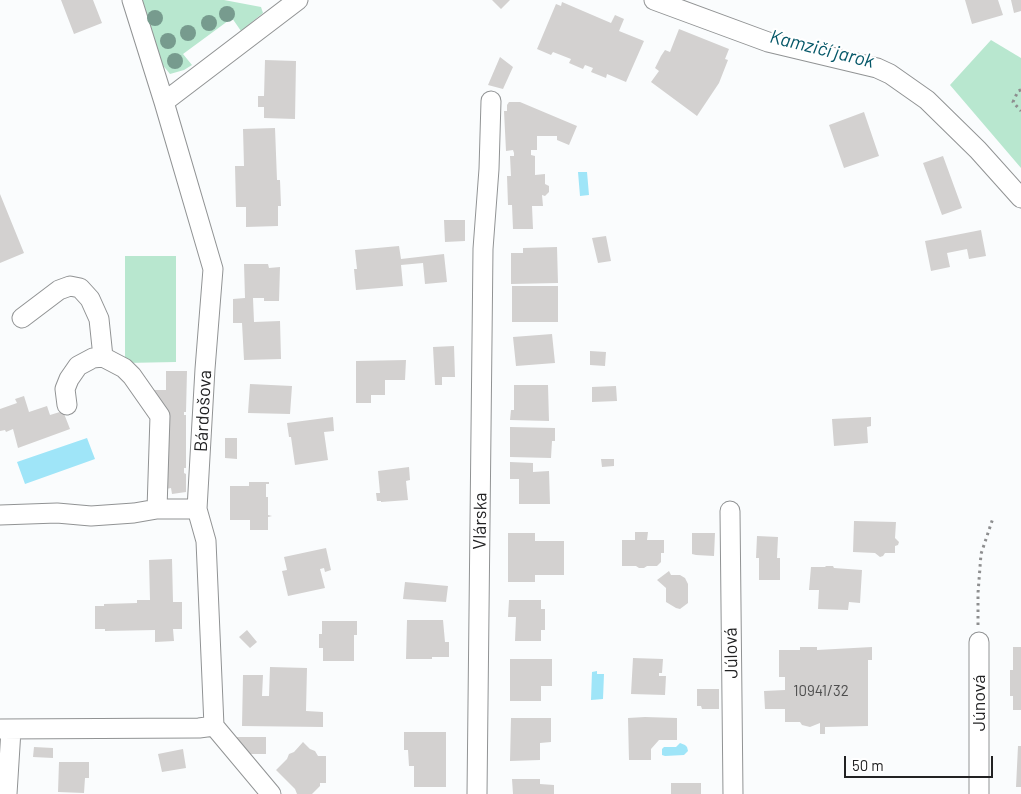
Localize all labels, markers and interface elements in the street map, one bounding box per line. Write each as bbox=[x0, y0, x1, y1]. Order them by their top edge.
water label: Kamzičí jarok bbox=[767, 25, 877, 73]
street label: Bárdošova bbox=[190, 369, 216, 453]
street label: Vlárska bbox=[469, 492, 491, 550]
street label: Júlová bbox=[720, 627, 742, 679]
street label: Júnová bbox=[968, 675, 990, 731]
house number: 10941/32 bbox=[793, 682, 849, 700]
scale bar bbox=[846, 746, 995, 778]
text: 50 m bbox=[852, 756, 884, 774]

